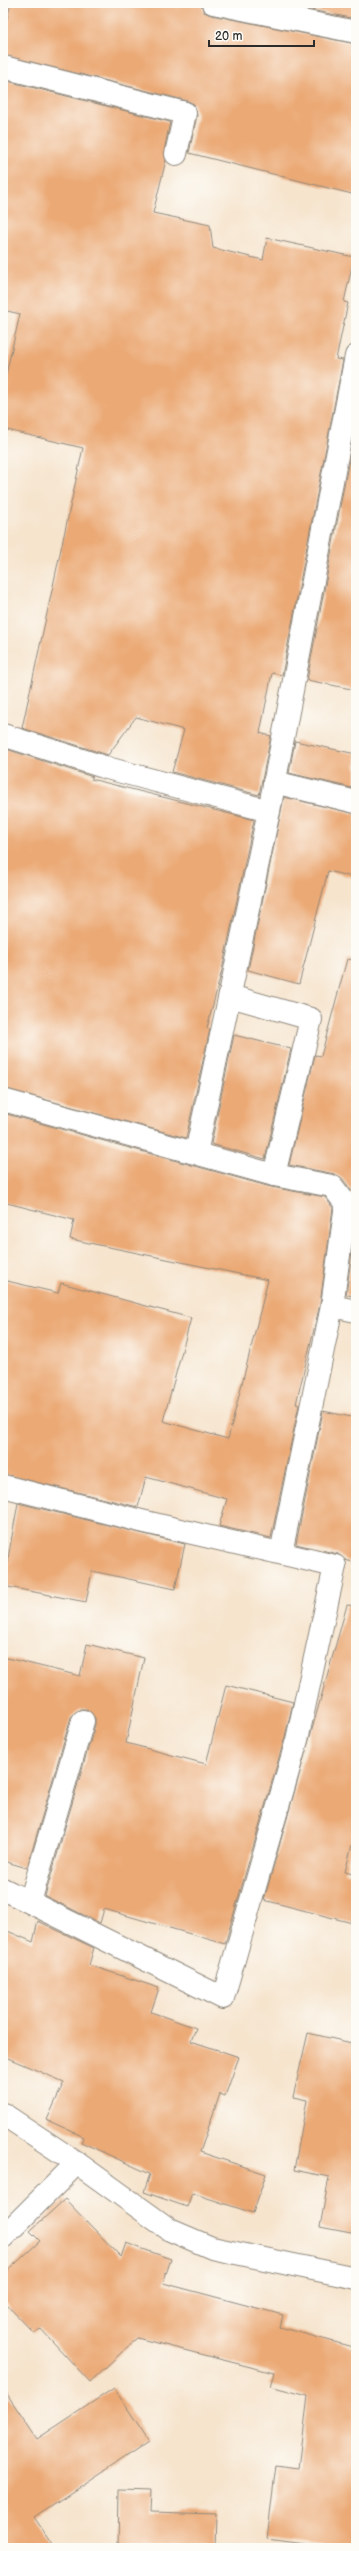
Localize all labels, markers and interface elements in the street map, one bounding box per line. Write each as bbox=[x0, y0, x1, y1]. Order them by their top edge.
scale bar bbox=[209, 22, 314, 48]
text: 20 m bbox=[215, 29, 242, 44]

